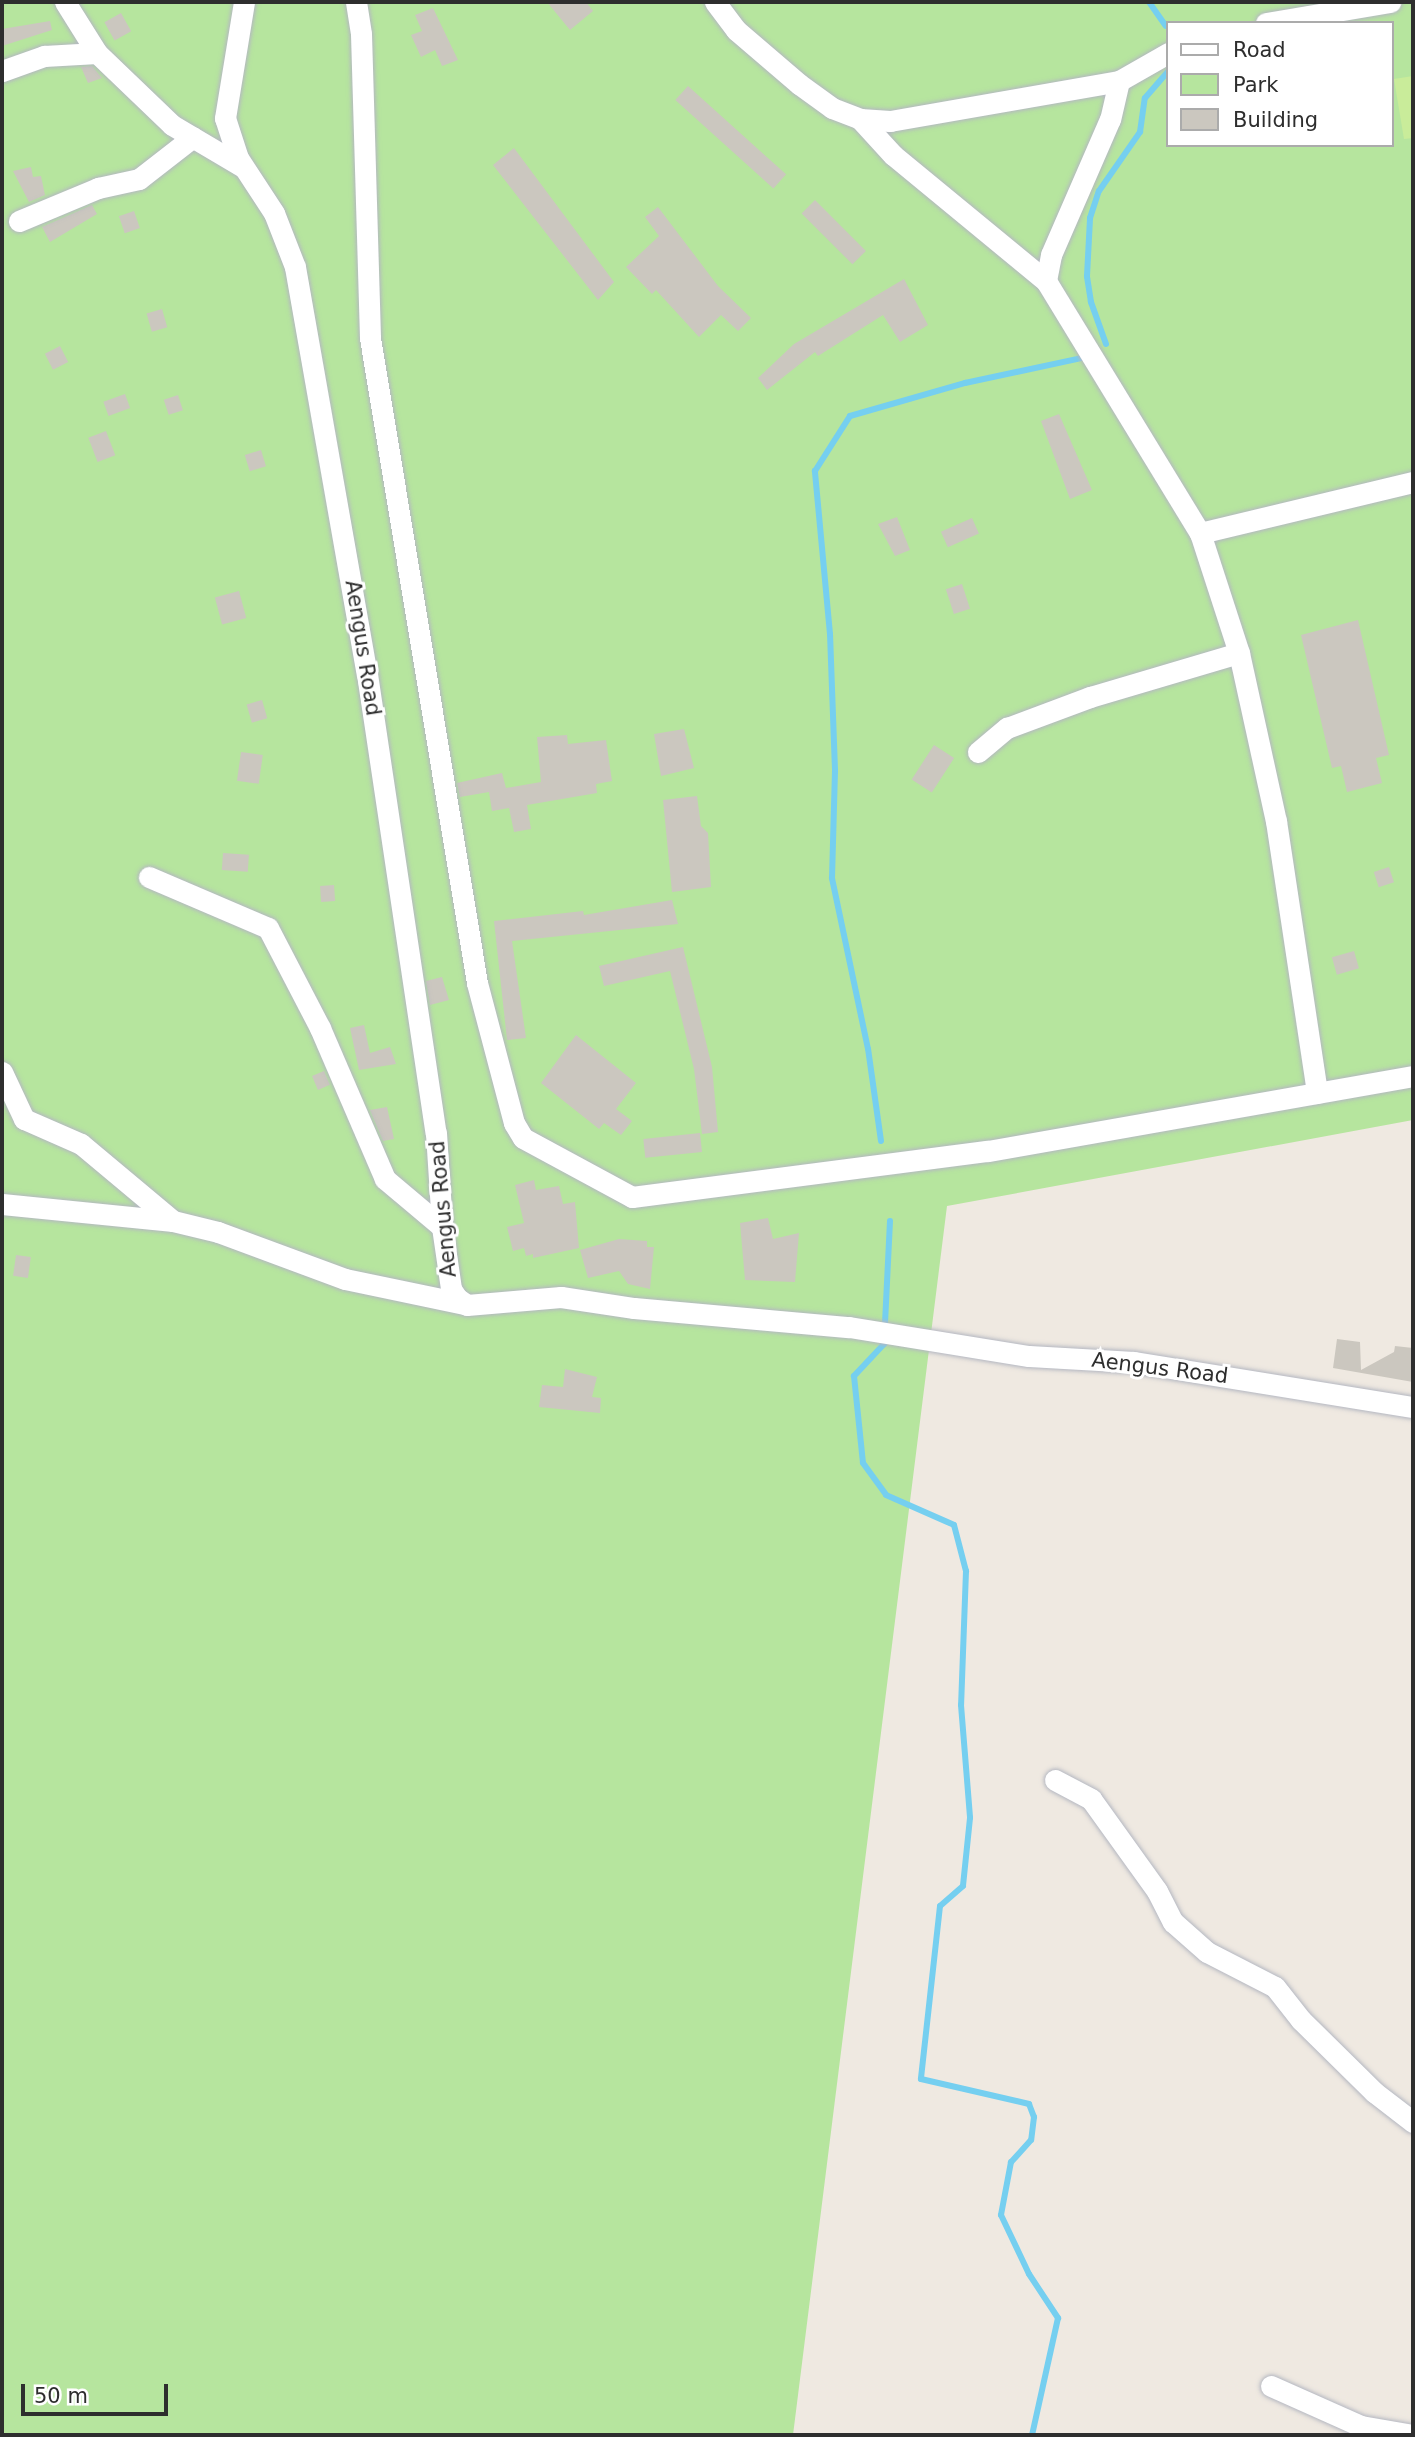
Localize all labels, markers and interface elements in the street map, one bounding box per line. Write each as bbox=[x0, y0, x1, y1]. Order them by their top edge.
legend bbox=[1166, 21, 1394, 147]
text: Road bbox=[1233, 38, 1286, 62]
text: Park bbox=[1233, 73, 1278, 97]
text: Building bbox=[1233, 108, 1318, 132]
street label: Aengus Road bbox=[340, 578, 386, 718]
street label: Aengus Road bbox=[424, 1140, 462, 1278]
street label: Aengus Road bbox=[1090, 1347, 1230, 1389]
scale bar bbox=[24, 2370, 172, 2414]
text: 50 m bbox=[34, 2384, 88, 2408]

